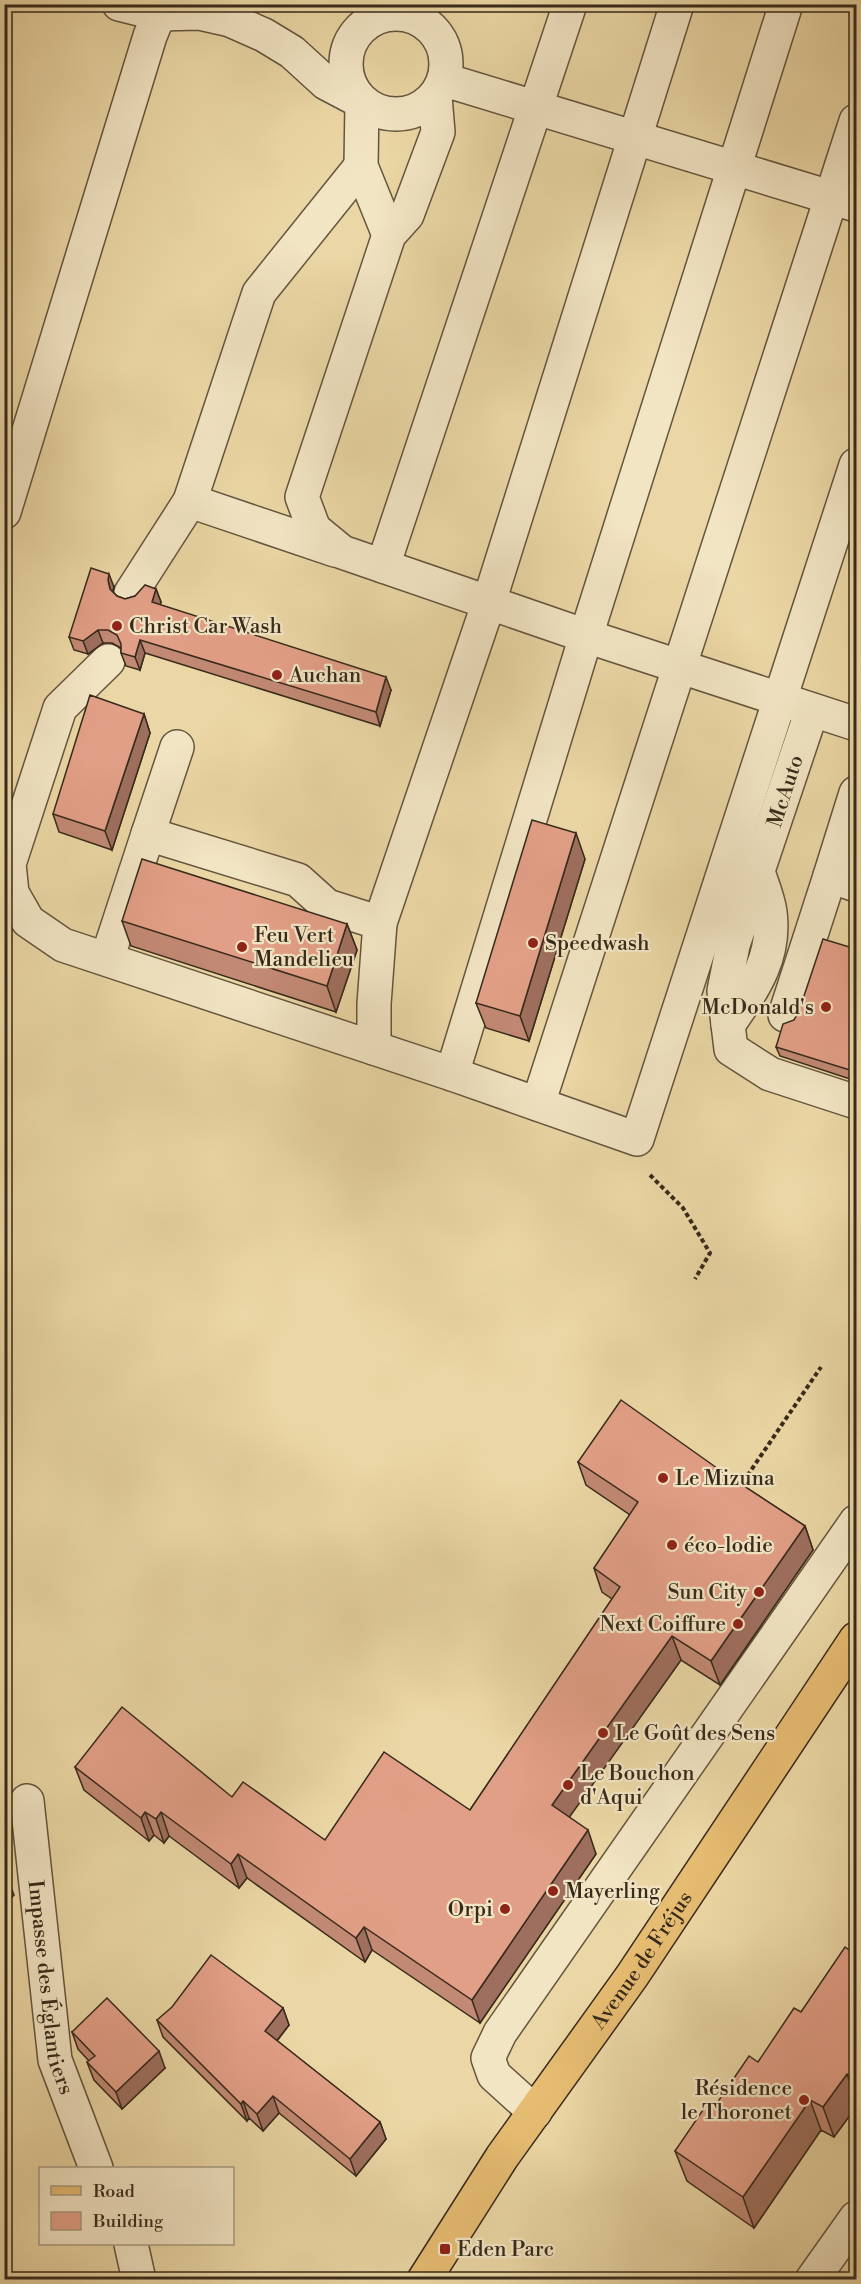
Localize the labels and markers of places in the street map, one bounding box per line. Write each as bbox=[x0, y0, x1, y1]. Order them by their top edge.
place label: Christ Car Wash bbox=[129, 614, 282, 640]
marker: Christ Car Wash bbox=[110, 619, 124, 633]
place label: Auchan bbox=[288, 663, 362, 689]
marker: Auchan bbox=[270, 668, 284, 682]
place label: Feu Vert Mandelieu bbox=[254, 923, 354, 973]
place label: Speedwash bbox=[545, 931, 650, 957]
marker: Speedwash bbox=[526, 936, 540, 950]
marker: Feu Vert Mandelieu bbox=[235, 940, 249, 954]
place label: McDonald's bbox=[702, 995, 814, 1021]
marker: McDonald's bbox=[819, 1000, 833, 1014]
place label: Le Mizuna bbox=[675, 1466, 775, 1492]
marker: Le Mizuna bbox=[656, 1471, 670, 1485]
place label: éco-lodie bbox=[684, 1533, 773, 1559]
marker: éco-lodie bbox=[665, 1538, 679, 1552]
place label: Sun City bbox=[667, 1580, 748, 1606]
marker: Sun City bbox=[752, 1585, 766, 1599]
place label: Next Coiffure bbox=[600, 1612, 726, 1638]
marker: Next Coiffure bbox=[731, 1617, 745, 1631]
place label: Le Goût des Sens bbox=[615, 1721, 775, 1747]
marker: Le Goût des Sens bbox=[596, 1726, 610, 1740]
place label: Le Bouchon d'Aqui bbox=[580, 1761, 695, 1811]
marker: Le Bouchon d'Aqui bbox=[561, 1778, 575, 1792]
place label: Mayerling bbox=[565, 1879, 660, 1905]
marker: Mayerling bbox=[546, 1884, 560, 1898]
place label: Orpi bbox=[448, 1897, 493, 1923]
marker: Orpi bbox=[498, 1902, 512, 1916]
place label: Résidence le Thoronet bbox=[681, 2076, 793, 2126]
marker: Résidence le Thoronet bbox=[797, 2093, 811, 2107]
place label: Eden Parc bbox=[457, 2237, 554, 2263]
marker: Eden Parc bbox=[438, 2242, 452, 2256]

